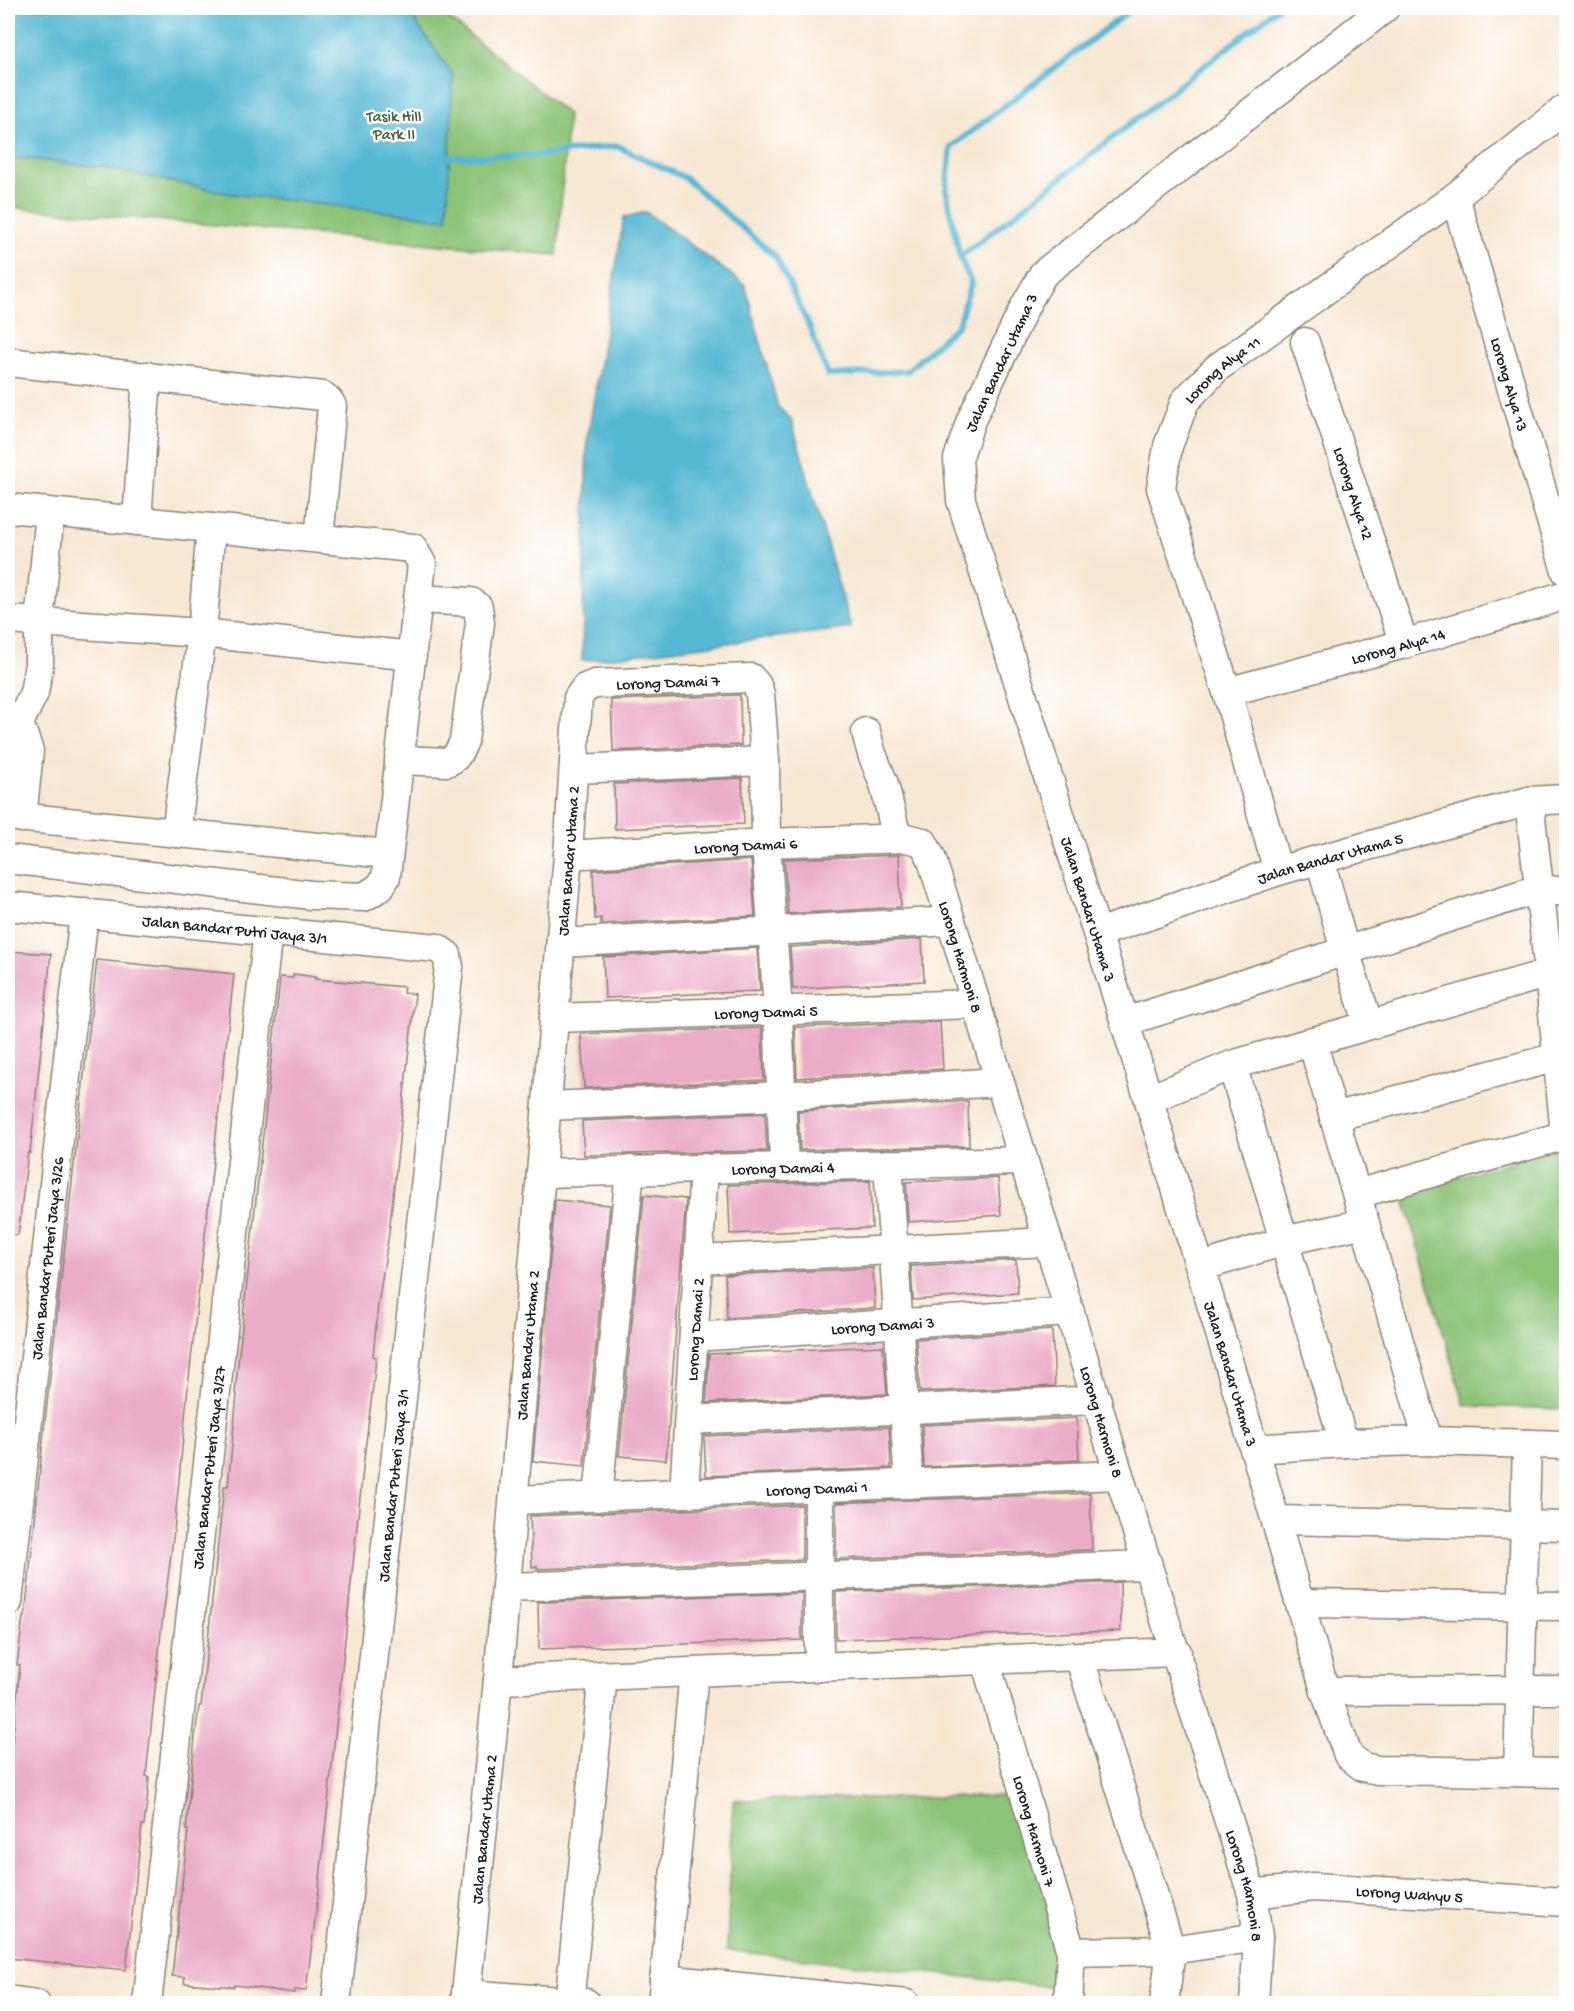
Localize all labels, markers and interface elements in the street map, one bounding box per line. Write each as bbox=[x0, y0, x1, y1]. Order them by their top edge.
park label: Tasik Hill Park II bbox=[366, 109, 421, 146]
street label: Jalan Bandar Utama 3 bbox=[963, 291, 1044, 436]
street label: Lorong Alya 11 bbox=[1182, 334, 1266, 409]
street label: Lorong Alya 13 bbox=[1484, 336, 1530, 434]
street label: Lorong Alya 12 bbox=[1327, 445, 1375, 543]
street label: Lorong Alya 14 bbox=[1350, 626, 1448, 671]
street label: Lorong Damai 7 bbox=[616, 673, 721, 696]
street label: Jalan Bandar Utama 2 bbox=[555, 785, 585, 937]
street label: Jalan Bandar Utama 5 bbox=[1255, 831, 1406, 890]
street label: Jalan Bandar Utama 3 bbox=[1055, 835, 1118, 985]
street label: Lorong Damai 6 bbox=[694, 836, 799, 860]
street label: Lorong Harmoni 8 bbox=[932, 899, 984, 1016]
street label: Jalan Bandar Putri Jaya 3/1 bbox=[141, 913, 328, 950]
street label: Lorong Damai 5 bbox=[714, 1003, 818, 1026]
street label: Jalan Bandar Puteri Jaya 3/26 bbox=[29, 1155, 70, 1361]
street label: Lorong Damai 4 bbox=[731, 1160, 835, 1181]
street label: Jalan Bandar Utama 2 bbox=[514, 1269, 546, 1421]
street label: Lorong Damai 2 bbox=[685, 1277, 710, 1382]
street label: Jalan Bandar Utama 3 bbox=[1198, 1300, 1259, 1449]
street label: Lorong Damai 3 bbox=[830, 1315, 935, 1341]
street label: Lorong Harmoni 8 bbox=[1074, 1364, 1125, 1481]
street label: Jalan Bandar Puteri Jaya 3/27 bbox=[190, 1365, 232, 1570]
street label: Jalan Bandar Puteri Jaya 3/1 bbox=[376, 1388, 415, 1583]
street label: Lorong Damai 1 bbox=[766, 1479, 868, 1503]
street label: Jalan Bandar Utama 2 bbox=[469, 1753, 503, 1905]
street label: Lorong Harmoni 7 bbox=[1007, 1774, 1058, 1890]
street label: Lorong Harmoni 8 bbox=[1219, 1828, 1264, 1943]
street label: Lorong Wahyu 5 bbox=[1355, 1884, 1463, 1909]

